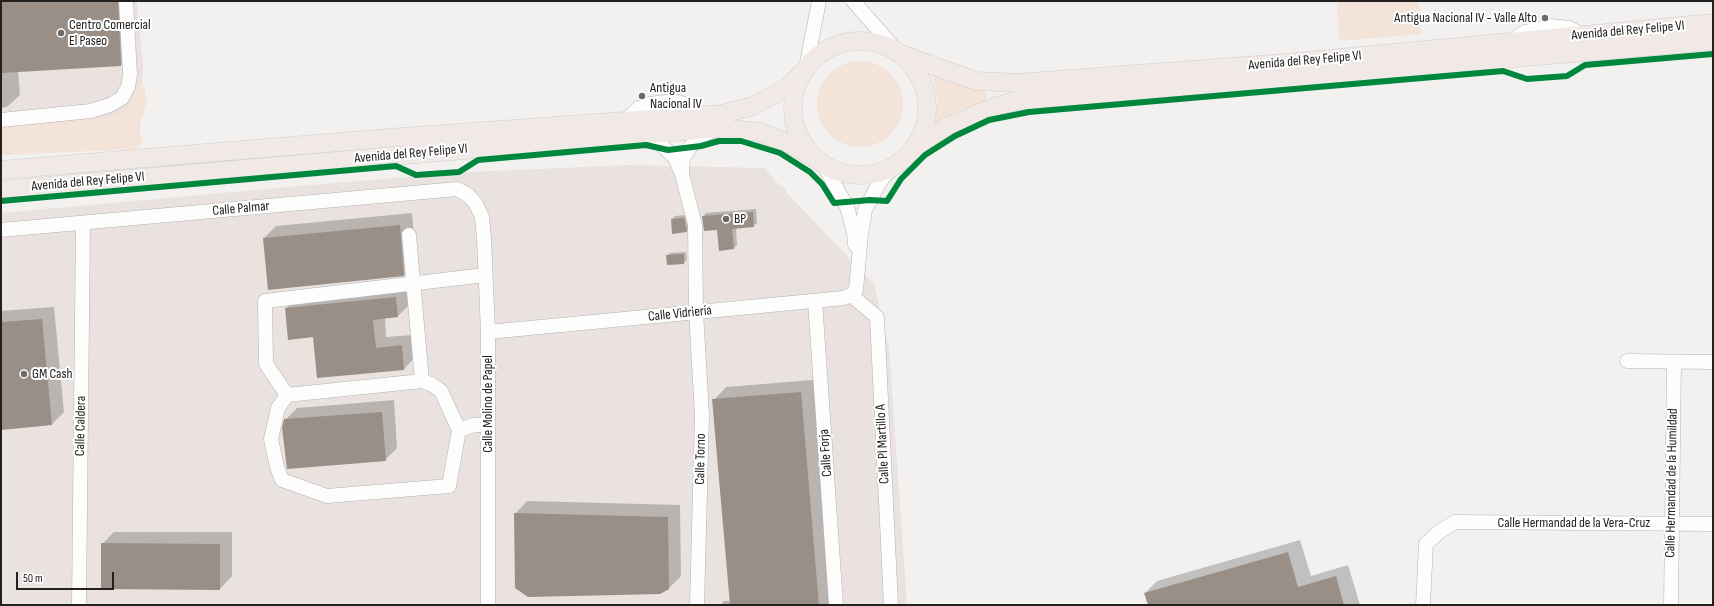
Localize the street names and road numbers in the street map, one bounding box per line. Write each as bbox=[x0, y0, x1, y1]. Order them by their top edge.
street label: Avenida del Rey Felipe VI bbox=[1571, 18, 1685, 44]
street label: Avenida del Rey Felipe VI bbox=[1248, 48, 1362, 74]
street label: Avenida del Rey Felipe VI bbox=[354, 141, 468, 167]
street label: Avenida del Rey Felipe VI bbox=[31, 169, 145, 195]
street label: Calle Palmar bbox=[212, 198, 270, 220]
street label: Calle Vidriería bbox=[647, 302, 713, 326]
street label: Calle Molino de Papel bbox=[480, 355, 496, 453]
street label: Calle Caldera bbox=[72, 396, 90, 456]
street label: Calle Pl Martillo A bbox=[873, 404, 893, 484]
street label: Calle Hermandad de la Humildad bbox=[1662, 408, 1682, 558]
street label: Calle Forja bbox=[816, 429, 836, 477]
street label: Calle Torno bbox=[692, 433, 710, 485]
street label: Calle Hermandad de la Vera-Cruz bbox=[1498, 515, 1650, 531]

